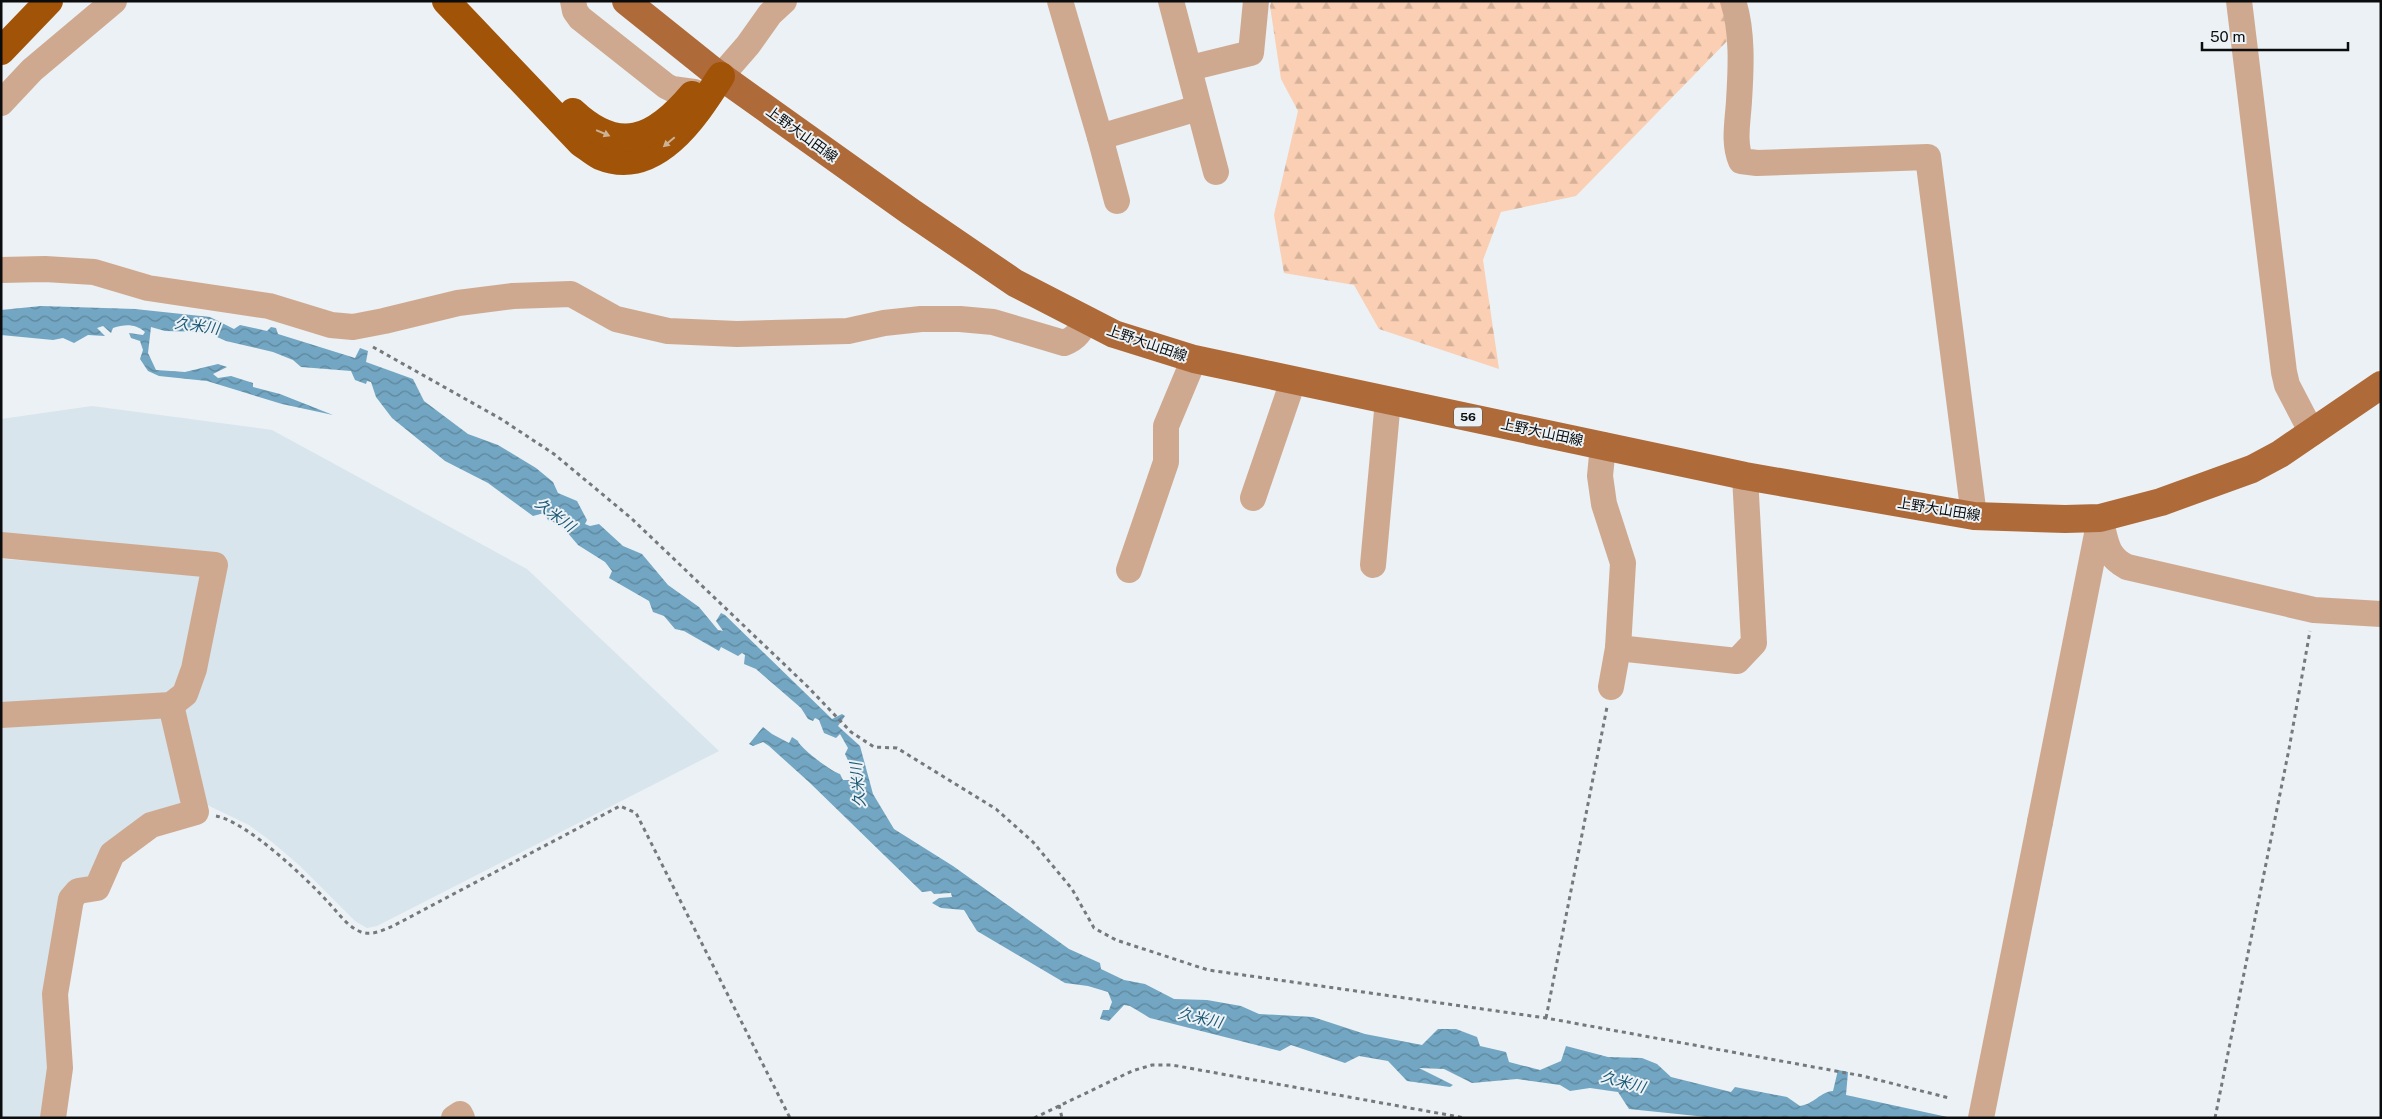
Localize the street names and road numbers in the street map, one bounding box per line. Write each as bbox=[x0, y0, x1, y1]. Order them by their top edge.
street label: 上野大山田線 bbox=[763, 103, 841, 165]
street label: 上野大山田線 bbox=[1105, 322, 1189, 364]
road number: 56 bbox=[1454, 408, 1482, 427]
street label: 上野大山田線 bbox=[1499, 415, 1585, 449]
street label: 上野大山田線 bbox=[1896, 495, 1982, 523]

